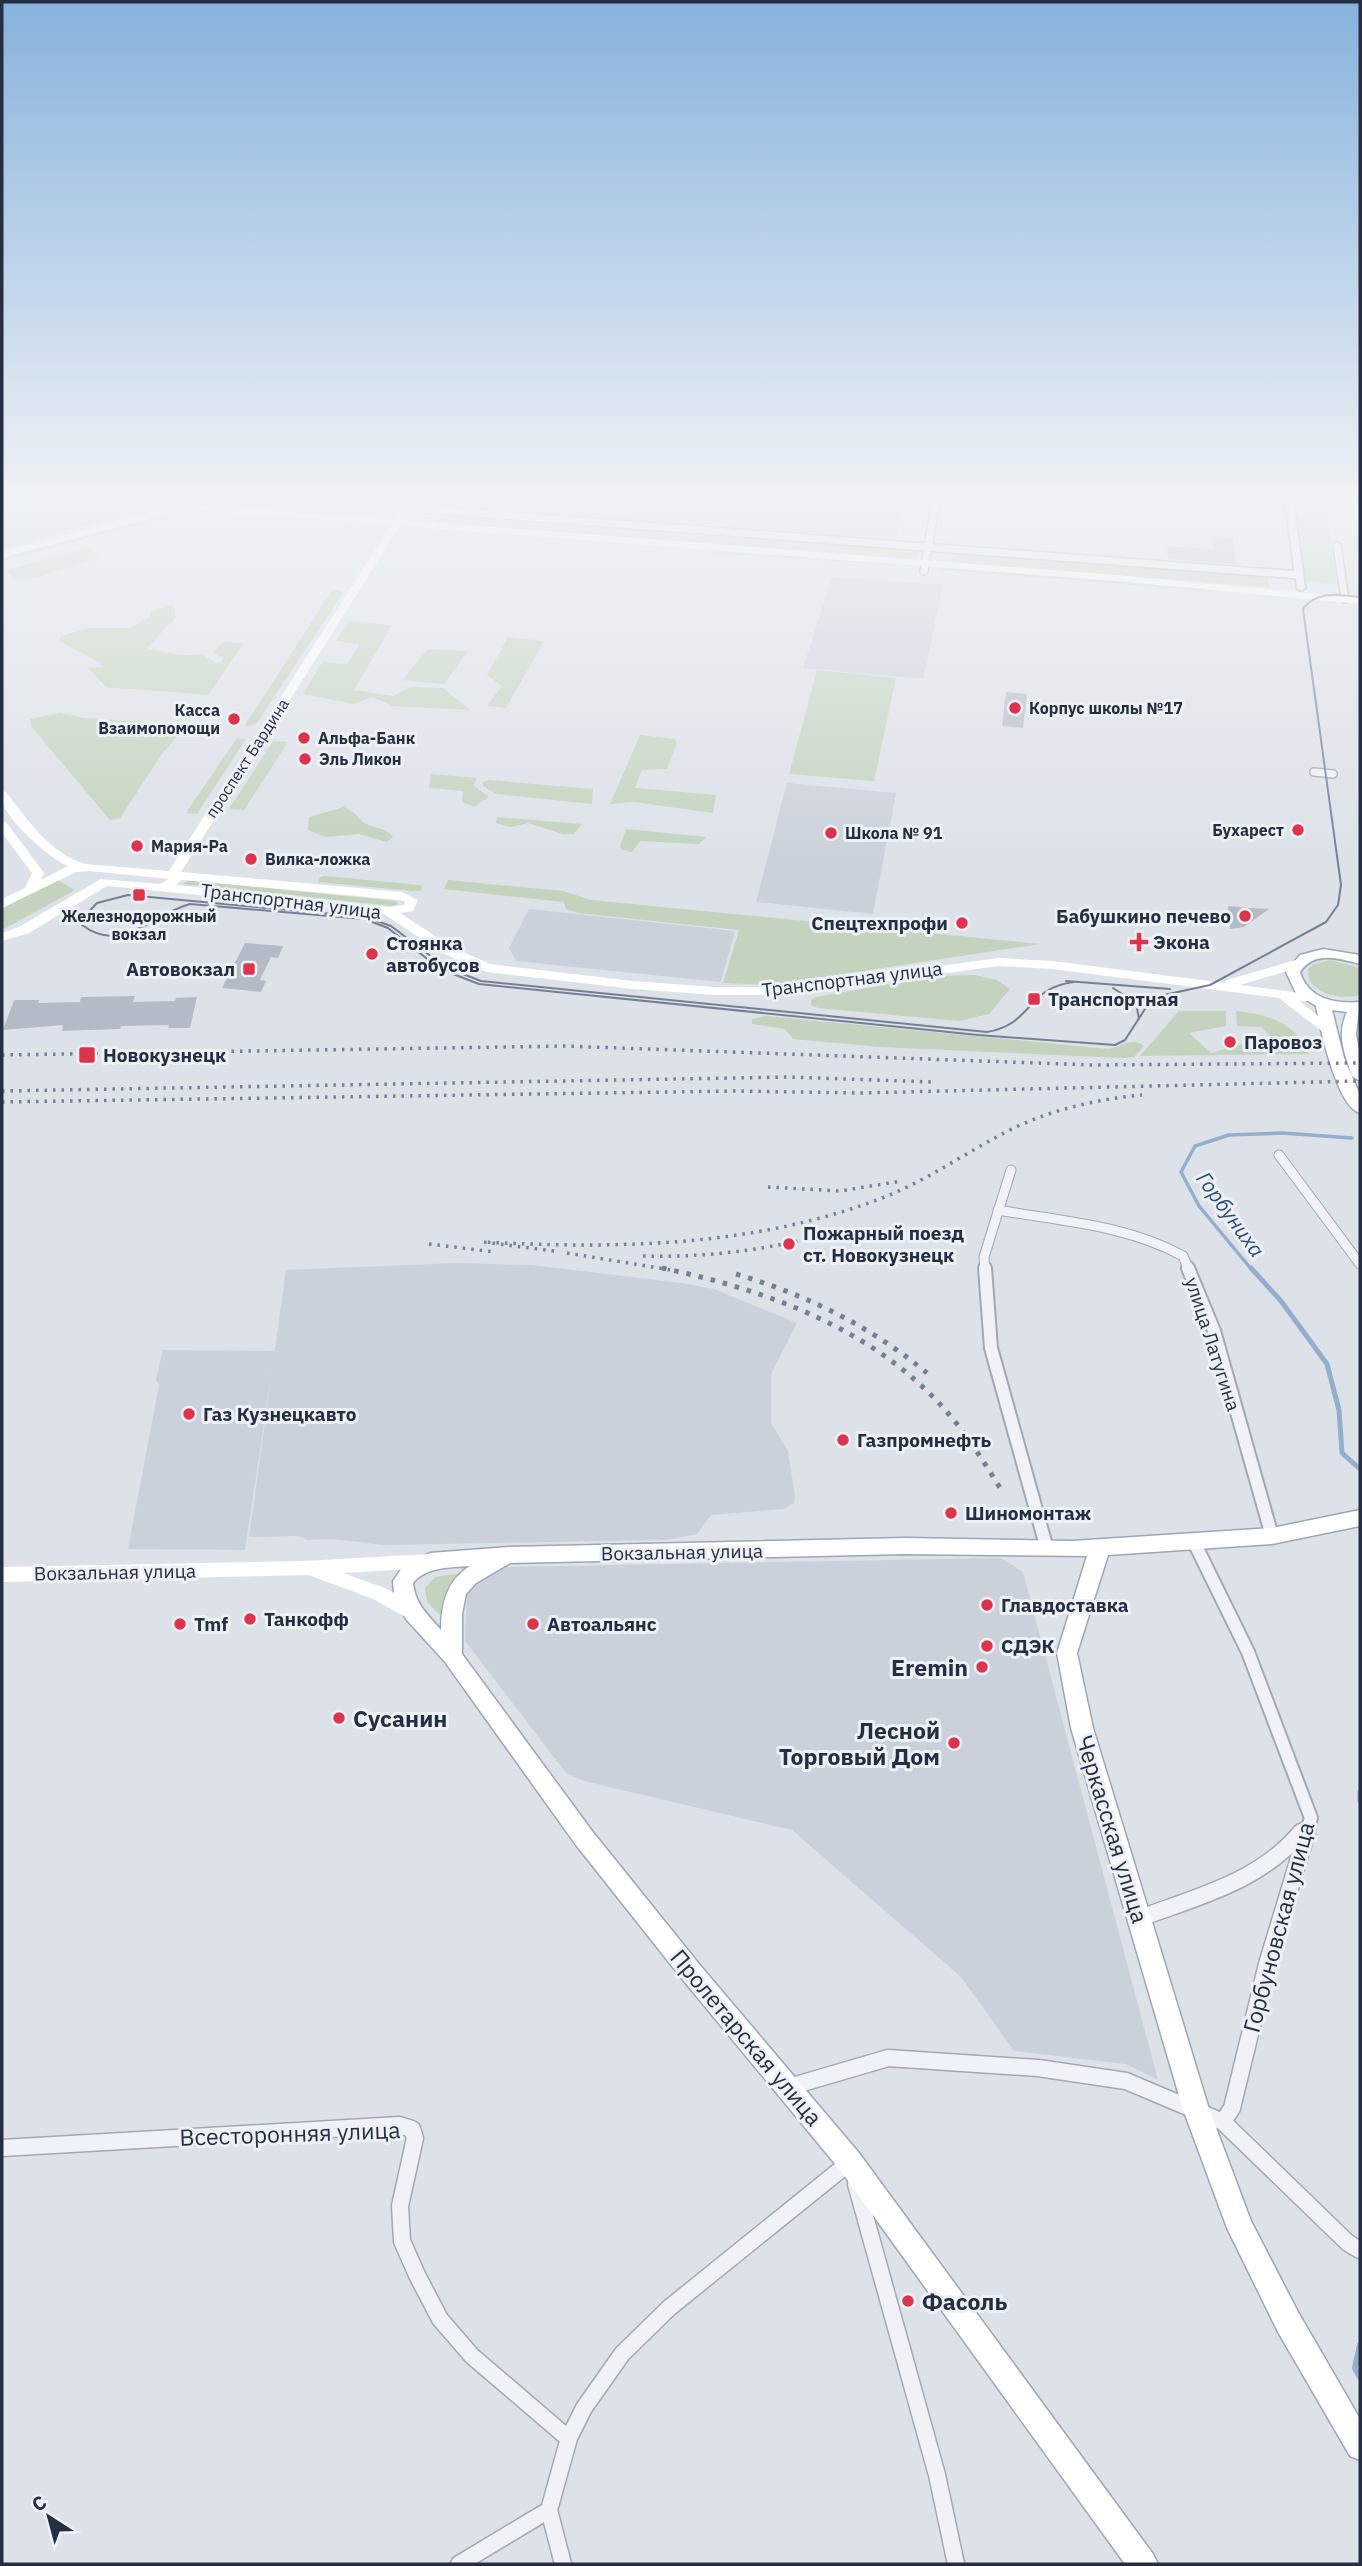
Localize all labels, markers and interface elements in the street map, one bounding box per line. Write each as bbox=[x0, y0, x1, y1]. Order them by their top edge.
street label: проспект Бардина bbox=[201, 694, 293, 821]
place label: Корпус школы №17 bbox=[1029, 698, 1183, 718]
place label: Касса Взаимопомощи bbox=[98, 700, 220, 738]
marker: Корпус школы №17 bbox=[1007, 700, 1023, 716]
marker: Касса Взаимопомощи bbox=[226, 711, 242, 727]
place label: Альфа-Банк bbox=[318, 728, 415, 748]
marker: Альфа-Банк bbox=[296, 730, 312, 746]
place label: Эль Ликон bbox=[319, 749, 402, 769]
marker: Эль Ликон bbox=[297, 751, 313, 767]
place label: Бухарест bbox=[1212, 820, 1284, 840]
marker: Бухарест bbox=[1290, 822, 1306, 838]
place label: Школа № 91 bbox=[845, 823, 943, 843]
marker: Школа № 91 bbox=[823, 825, 839, 841]
place label: Мария-Ра bbox=[151, 836, 228, 856]
marker: Мария-Ра bbox=[129, 838, 145, 854]
place label: Вилка-ложка bbox=[265, 849, 370, 869]
marker: Вилка-ложка bbox=[243, 851, 259, 867]
street label: Транспортная улица bbox=[199, 878, 383, 924]
marker: Железнодорожный вокзал bbox=[131, 887, 147, 903]
place label: Бабушкино печево bbox=[1056, 904, 1231, 928]
place label: Железнодорожный вокзал bbox=[61, 906, 217, 944]
marker: Бабушкино печево bbox=[1237, 908, 1253, 924]
place label: Спецтехпрофи bbox=[811, 911, 948, 935]
marker: Спецтехпрофи bbox=[954, 915, 970, 931]
place label: Экона bbox=[1153, 930, 1210, 954]
place label: Стоянка автобусов bbox=[386, 931, 480, 977]
marker: Экона bbox=[1131, 934, 1147, 950]
marker: Стоянка автобусов bbox=[364, 946, 380, 962]
street label: Транспортная улица bbox=[760, 956, 944, 1002]
place label: Автовокзал bbox=[126, 957, 235, 981]
marker: Автовокзал bbox=[241, 961, 257, 977]
place label: Транспортная bbox=[1048, 987, 1179, 1011]
marker: Транспортная bbox=[1026, 991, 1042, 1007]
place label: Паровоз bbox=[1244, 1030, 1322, 1054]
marker: Паровоз bbox=[1222, 1034, 1238, 1050]
place label: Новокузнецк bbox=[103, 1043, 226, 1067]
marker: Новокузнецк bbox=[77, 1045, 97, 1065]
water label: Горбуниха bbox=[1191, 1166, 1271, 1262]
place label: Пожарный поезд ст. Новокузнецк bbox=[803, 1221, 965, 1267]
marker: Пожарный поезд ст. Новокузнецк bbox=[781, 1236, 797, 1252]
street label: улица Латугина bbox=[1180, 1274, 1246, 1414]
place label: Газ Кузнецкавто bbox=[203, 1402, 357, 1426]
marker: Газ Кузнецкавто bbox=[181, 1406, 197, 1422]
place label: Газпромнефть bbox=[857, 1428, 992, 1452]
marker: Газпромнефть bbox=[835, 1432, 851, 1448]
place label: Шиномонтаж bbox=[965, 1501, 1091, 1525]
marker: Шиномонтаж bbox=[943, 1505, 959, 1521]
street label: Вокзальная улица bbox=[601, 1539, 763, 1565]
street label: Вокзальная улица bbox=[34, 1559, 196, 1585]
place label: Главдоставка bbox=[1001, 1593, 1129, 1617]
marker: Главдоставка bbox=[979, 1597, 995, 1613]
place label: Танкофф bbox=[264, 1607, 349, 1631]
marker: Танкофф bbox=[242, 1611, 258, 1627]
place label: Tmf bbox=[194, 1612, 228, 1636]
place label: Автоальянс bbox=[547, 1612, 657, 1636]
marker: Tmf bbox=[172, 1616, 188, 1632]
marker: Автоальянс bbox=[525, 1616, 541, 1632]
place label: СДЭК bbox=[1001, 1634, 1055, 1658]
marker: СДЭК bbox=[979, 1638, 995, 1654]
place label: Eremin bbox=[891, 1652, 968, 1682]
marker: Eremin bbox=[974, 1659, 990, 1675]
place label: Сусанин bbox=[353, 1703, 447, 1733]
marker: Сусанин bbox=[331, 1710, 347, 1726]
place label: Лесной Торговый Дом bbox=[779, 1715, 940, 1771]
street label: Черкасская улица bbox=[1070, 1732, 1156, 1926]
marker: Лесной Торговый Дом bbox=[946, 1735, 962, 1751]
street label: Горбуновская улица bbox=[1235, 1818, 1321, 2036]
street label: Пролетарская улица bbox=[664, 1943, 830, 2131]
street label: Всесторонняя улица bbox=[179, 2114, 401, 2152]
place label: Фасоль bbox=[922, 2286, 1007, 2316]
marker: Фасоль bbox=[900, 2293, 916, 2309]
north arrow bbox=[14, 2482, 84, 2552]
text: С bbox=[27, 2490, 51, 2517]

